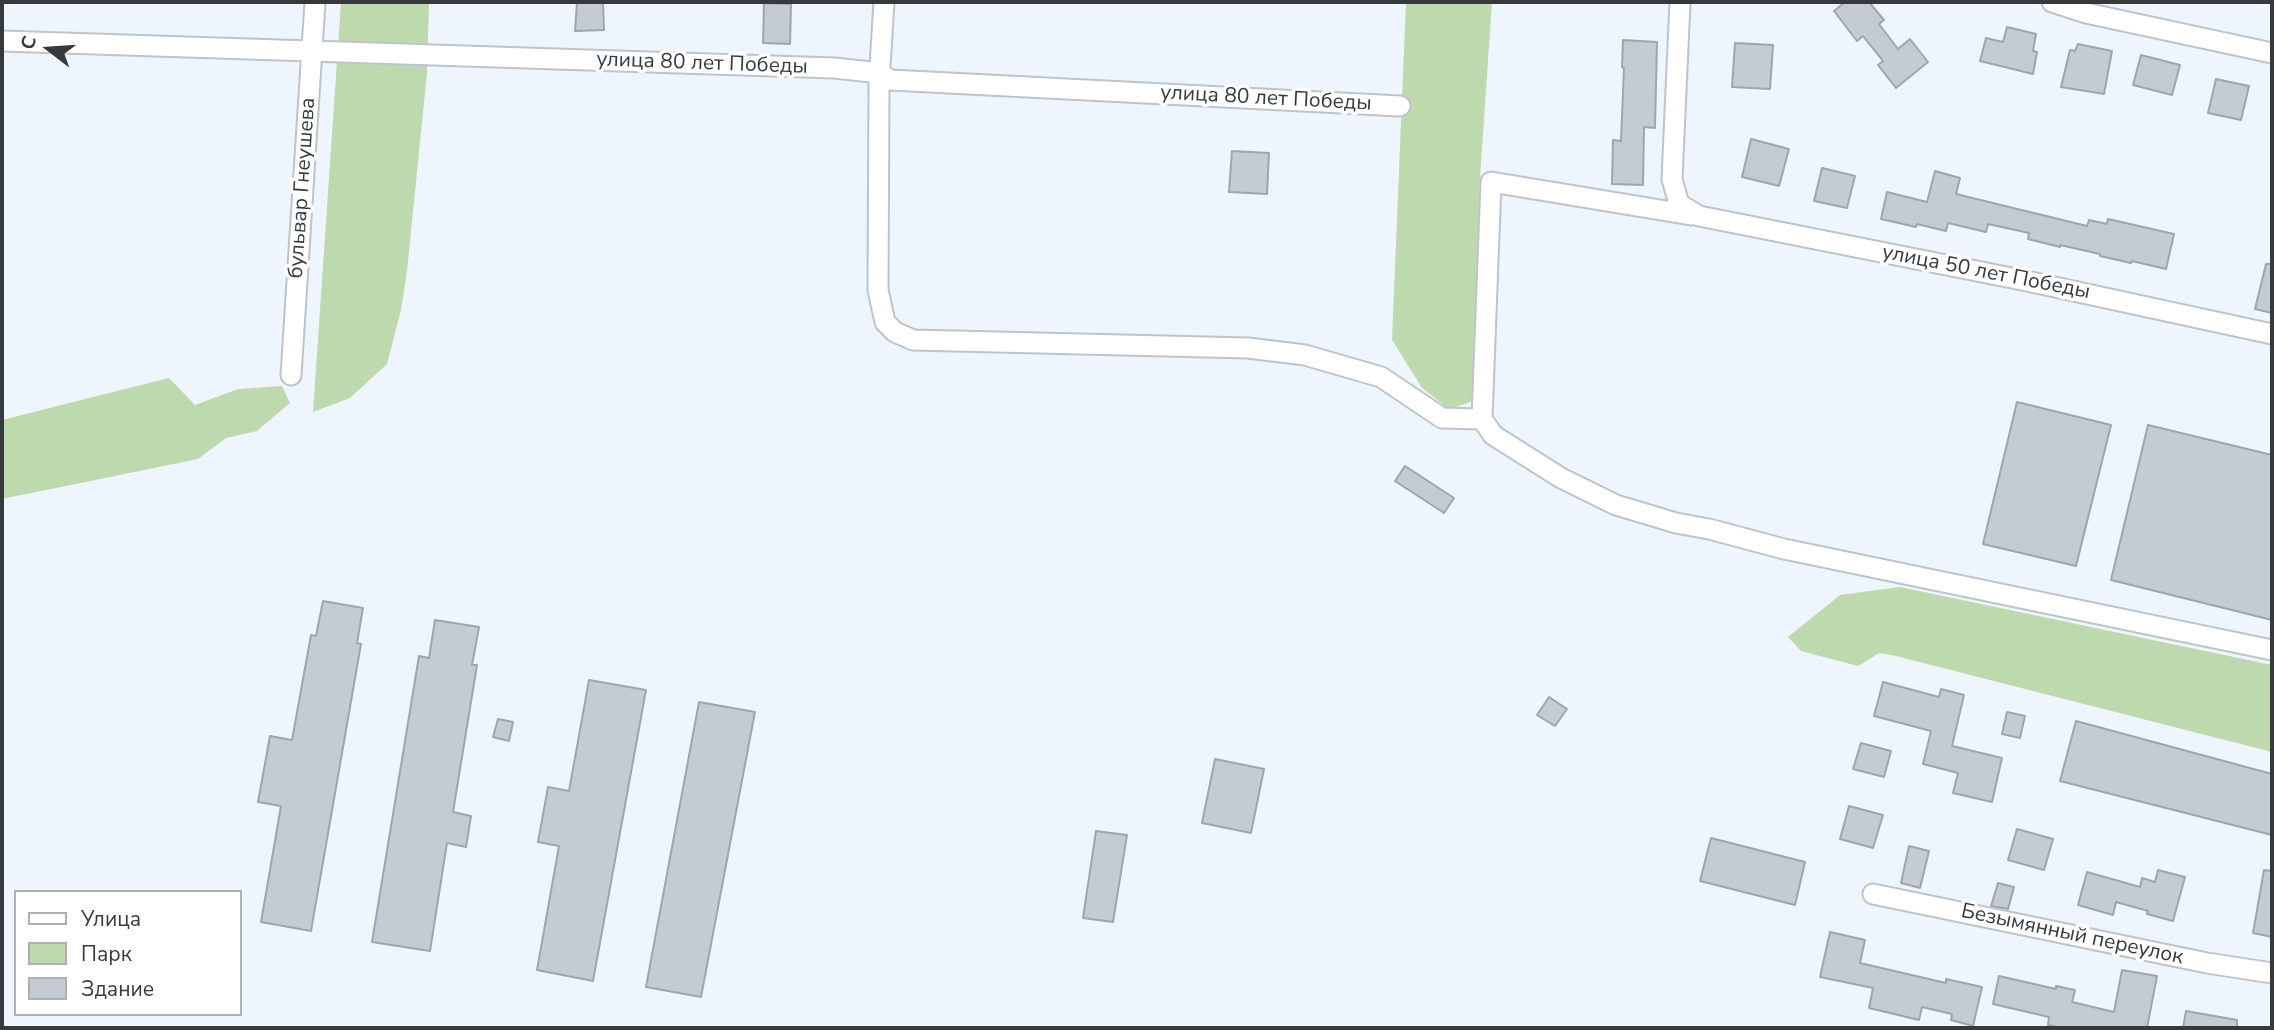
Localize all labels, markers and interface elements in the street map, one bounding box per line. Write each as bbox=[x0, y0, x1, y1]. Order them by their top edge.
north arrow bbox=[14, 14, 84, 84]
text: С bbox=[15, 33, 43, 53]
street label: улица 80 лет Победы bbox=[596, 48, 808, 80]
street label: улица 80 лет Победы bbox=[1160, 81, 1372, 117]
street label: бульвар Гнеушева bbox=[284, 97, 322, 279]
street label: улица 50 лет Победы bbox=[1880, 240, 2092, 306]
legend bbox=[14, 890, 242, 1016]
street label: Безымянный переулок bbox=[1959, 899, 2185, 971]
text: Улица bbox=[81, 905, 141, 933]
text: Парк bbox=[81, 940, 132, 968]
text: Здание bbox=[81, 975, 154, 1003]

